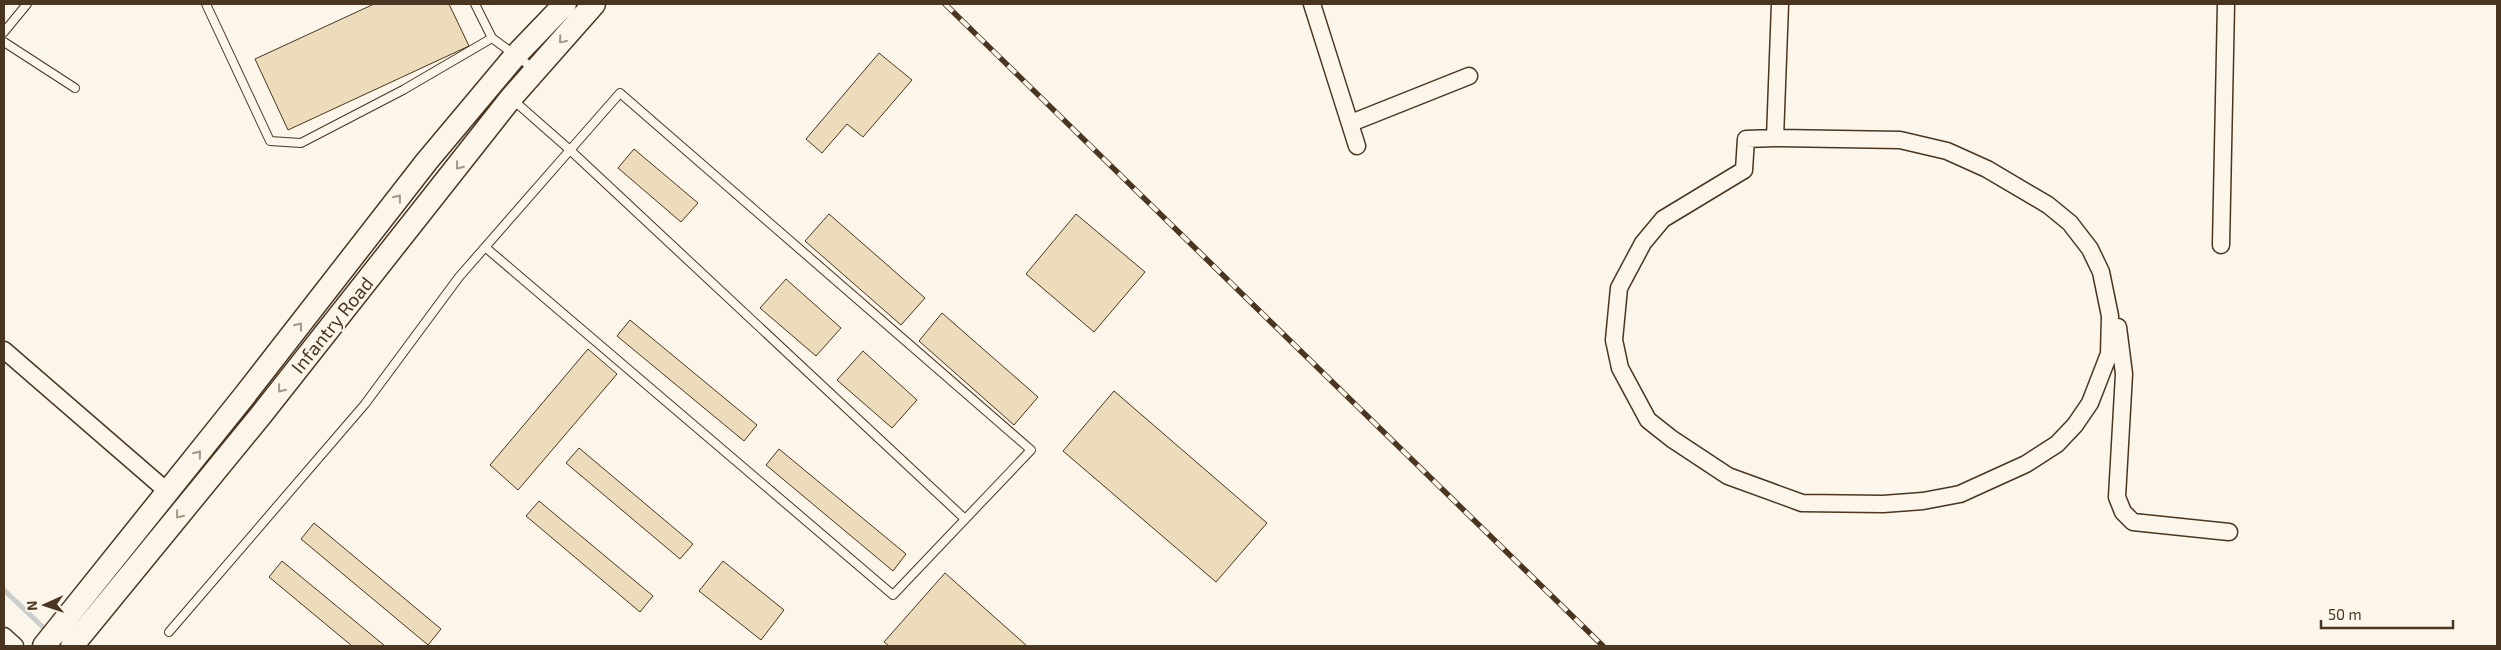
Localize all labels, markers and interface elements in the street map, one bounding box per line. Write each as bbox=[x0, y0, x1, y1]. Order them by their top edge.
one-way arrow bbox=[559, 35, 568, 44]
one-way arrow bbox=[456, 160, 464, 169]
one-way arrow bbox=[393, 195, 401, 204]
street label: Infantry Road bbox=[286, 272, 377, 377]
one-way arrow bbox=[293, 323, 302, 332]
one-way arrow bbox=[279, 383, 287, 392]
one-way arrow bbox=[193, 451, 201, 460]
one-way arrow bbox=[176, 509, 184, 518]
north arrow bbox=[20, 580, 70, 630]
scale bar bbox=[2321, 598, 2454, 630]
text: N bbox=[23, 600, 40, 611]
text: 50 m bbox=[2328, 605, 2362, 623]

